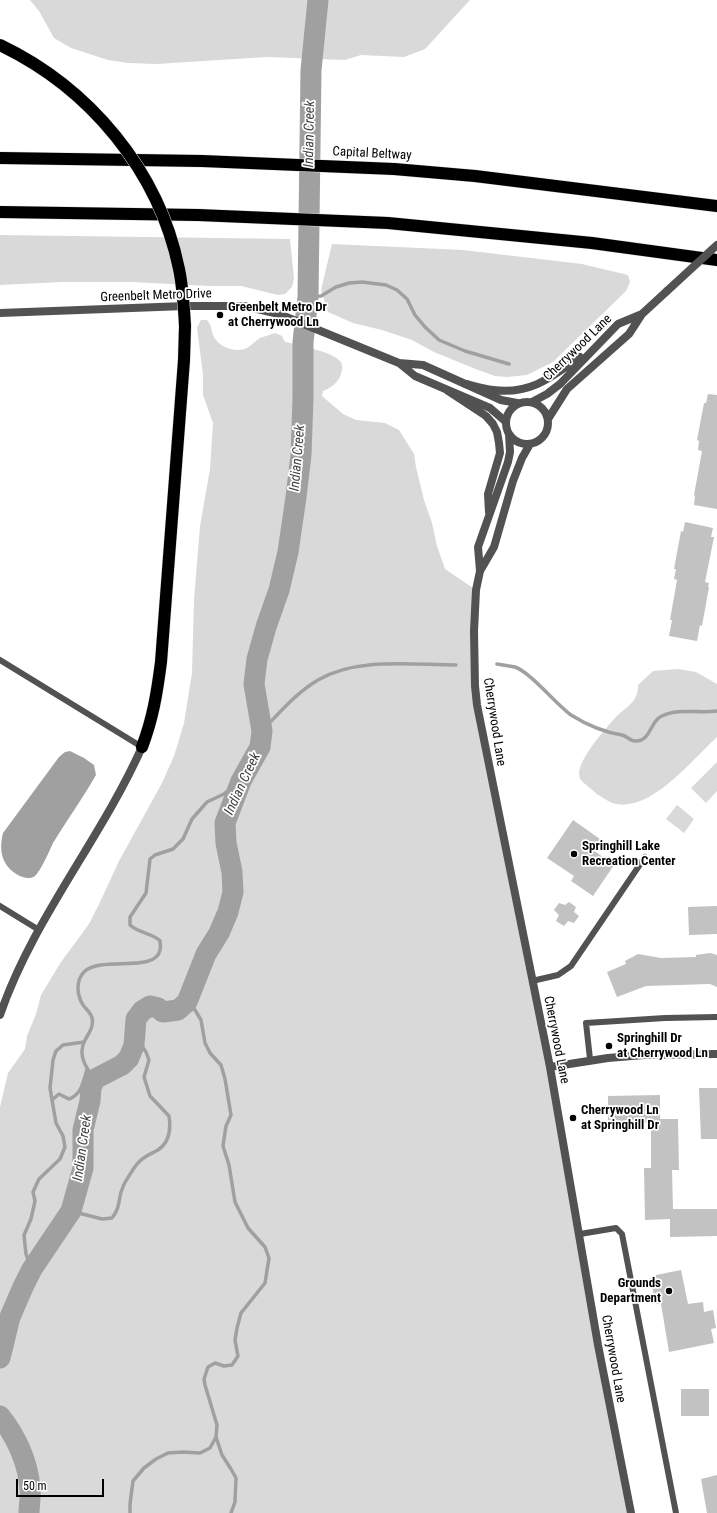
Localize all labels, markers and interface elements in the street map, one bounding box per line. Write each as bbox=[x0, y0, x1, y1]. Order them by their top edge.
water label: Indian Creek bbox=[301, 101, 319, 167]
street label: Capital Beltway bbox=[332, 144, 412, 164]
street label: Greenbelt Metro Drive bbox=[100, 286, 212, 306]
place label: Greenbelt Metro Dr at Cherrywood Ln bbox=[228, 300, 327, 331]
marker: Greenbelt Metro Dr at Cherrywood Ln bbox=[215, 310, 225, 320]
street label: Cherrywood Lane bbox=[541, 312, 615, 384]
water label: Indian Creek bbox=[287, 424, 309, 492]
street label: Cherrywood Lane bbox=[479, 677, 509, 767]
water label: Indian Creek bbox=[221, 750, 265, 818]
place label: Springhill Lake Recreation Center bbox=[582, 839, 676, 870]
marker: Springhill Lake Recreation Center bbox=[569, 849, 579, 859]
street label: Cherrywood Lane bbox=[540, 995, 572, 1085]
place label: Springhill Dr at Cherrywood Ln bbox=[617, 1031, 708, 1062]
marker: Springhill Dr at Cherrywood Ln bbox=[604, 1041, 614, 1051]
place label: Cherrywood Ln at Springhill Dr bbox=[581, 1103, 659, 1134]
marker: Cherrywood Ln at Springhill Dr bbox=[568, 1113, 578, 1123]
water label: Indian Creek bbox=[70, 1114, 96, 1182]
place label: Grounds Department bbox=[600, 1276, 661, 1307]
marker: Grounds Department bbox=[664, 1286, 674, 1296]
street label: Cherrywood Lane bbox=[598, 1314, 628, 1404]
scale bar bbox=[18, 1471, 106, 1497]
text: 50 m bbox=[23, 1479, 47, 1493]

